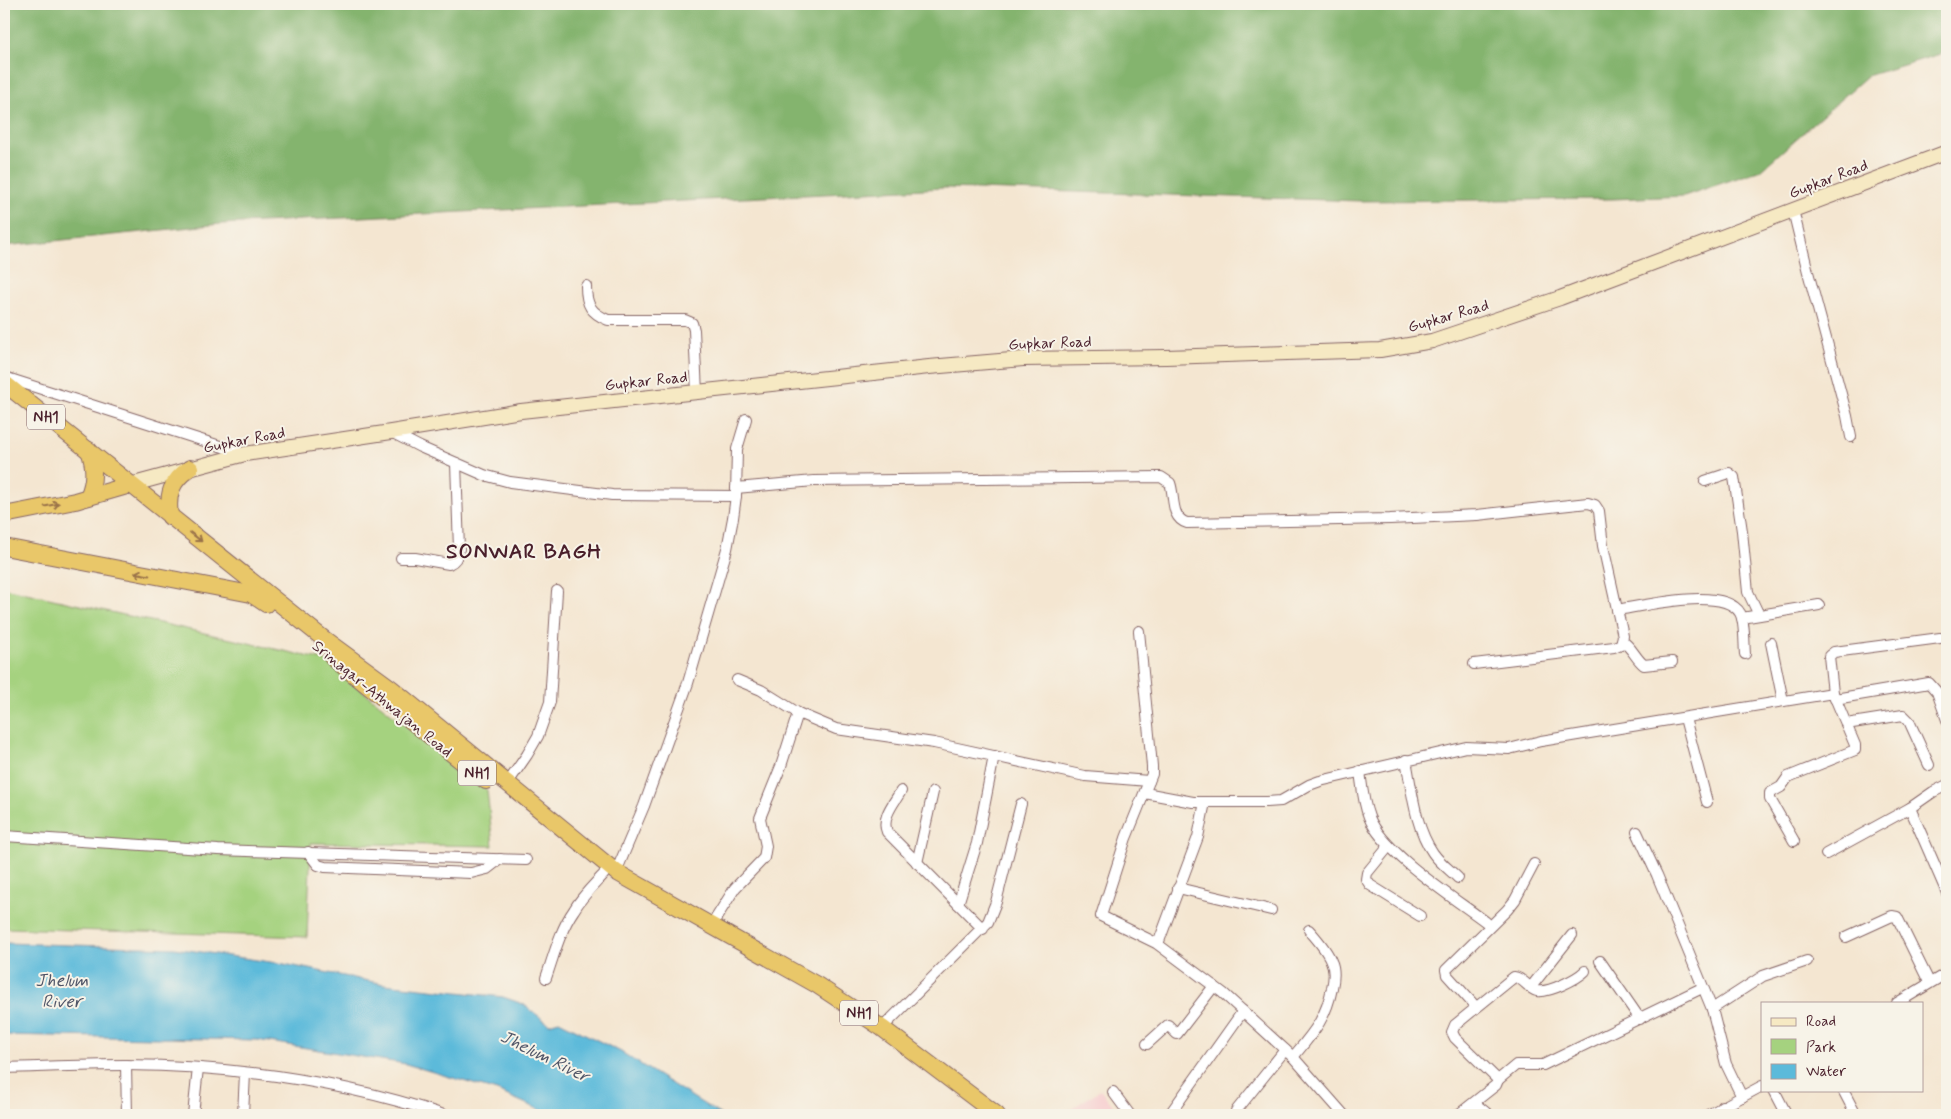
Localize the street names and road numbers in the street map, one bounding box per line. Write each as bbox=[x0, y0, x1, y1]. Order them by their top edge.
street label: Gupkar Road bbox=[1786, 155, 1871, 204]
street label: Gupkar Road bbox=[1405, 295, 1491, 338]
street label: Gupkar Road bbox=[1008, 332, 1092, 355]
street label: Gupkar Road bbox=[604, 367, 689, 396]
road number: NH1 bbox=[27, 404, 65, 430]
street label: Gupkar Road bbox=[201, 422, 287, 459]
street label: Srinagar-Athwajan Road bbox=[307, 636, 457, 762]
road number: NH1 bbox=[458, 760, 496, 786]
road number: NH1 bbox=[840, 1000, 878, 1026]

